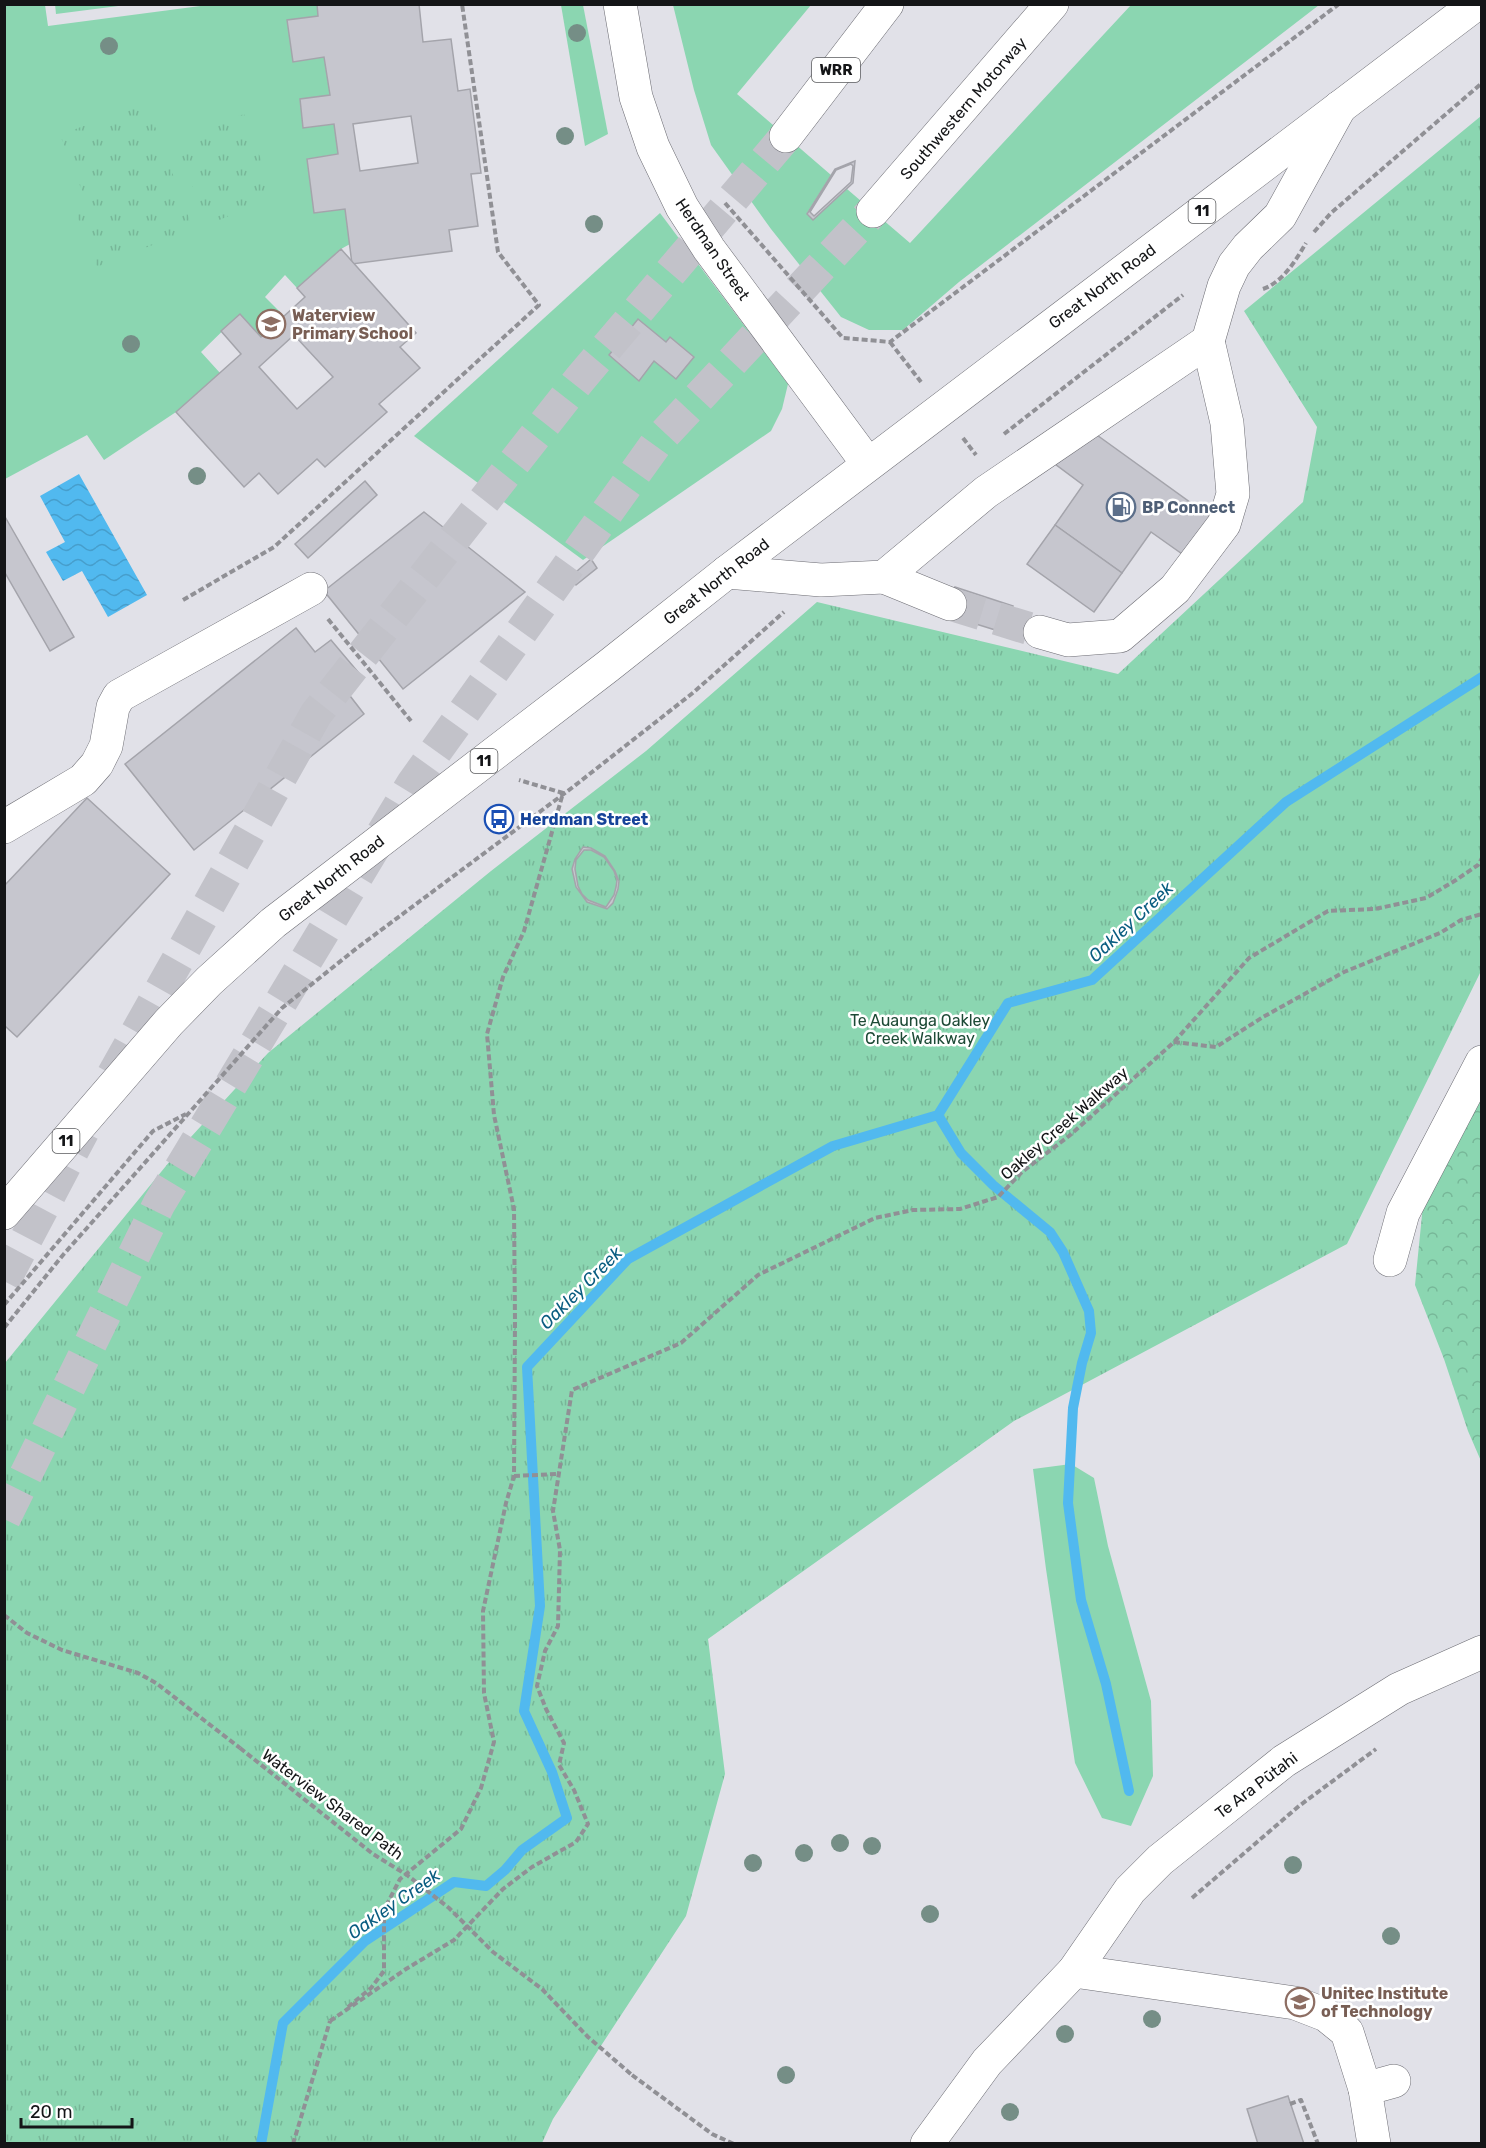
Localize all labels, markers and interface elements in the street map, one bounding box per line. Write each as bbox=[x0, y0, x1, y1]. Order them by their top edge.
street label: Southwestern Motorway bbox=[896, 33, 1031, 184]
road number: WRR bbox=[812, 58, 860, 82]
street label: Herdman Street bbox=[672, 195, 754, 304]
road number: 11 bbox=[1188, 199, 1216, 223]
street label: Great North Road bbox=[1045, 240, 1160, 333]
place label: Waterview Primary School bbox=[292, 306, 413, 343]
school or university icon: Waterview Primary School bbox=[255, 308, 287, 340]
fuel station icon: BP Connect bbox=[1105, 491, 1137, 523]
place label: BP Connect bbox=[1142, 498, 1236, 517]
street label: Great North Road bbox=[660, 534, 773, 629]
road number: 11 bbox=[470, 749, 498, 773]
bus stop icon: Herdman Street bbox=[483, 803, 515, 835]
place label: Herdman Street bbox=[520, 810, 649, 829]
street label: Great North Road bbox=[275, 831, 388, 926]
water label: Oakley Creek bbox=[1084, 877, 1179, 967]
park label: Te Auaunga Oakley Creek Walkway bbox=[850, 1011, 990, 1048]
street label: Oakley Creek Walkway bbox=[997, 1063, 1132, 1184]
road number: 11 bbox=[52, 1129, 80, 1153]
water label: Oakley Creek bbox=[535, 1241, 628, 1334]
street label: Waterview Shared Path bbox=[258, 1745, 407, 1864]
street label: Te Ara Pūtahi bbox=[1211, 1748, 1301, 1823]
water label: Oakley Creek bbox=[343, 1864, 445, 1944]
place label: Unitec Institute of Technology bbox=[1321, 1984, 1448, 2021]
school or university icon: Unitec Institute of Technology bbox=[1284, 1986, 1316, 2018]
scale bar bbox=[21, 2091, 132, 2129]
text: 20 m bbox=[30, 2101, 72, 2123]

